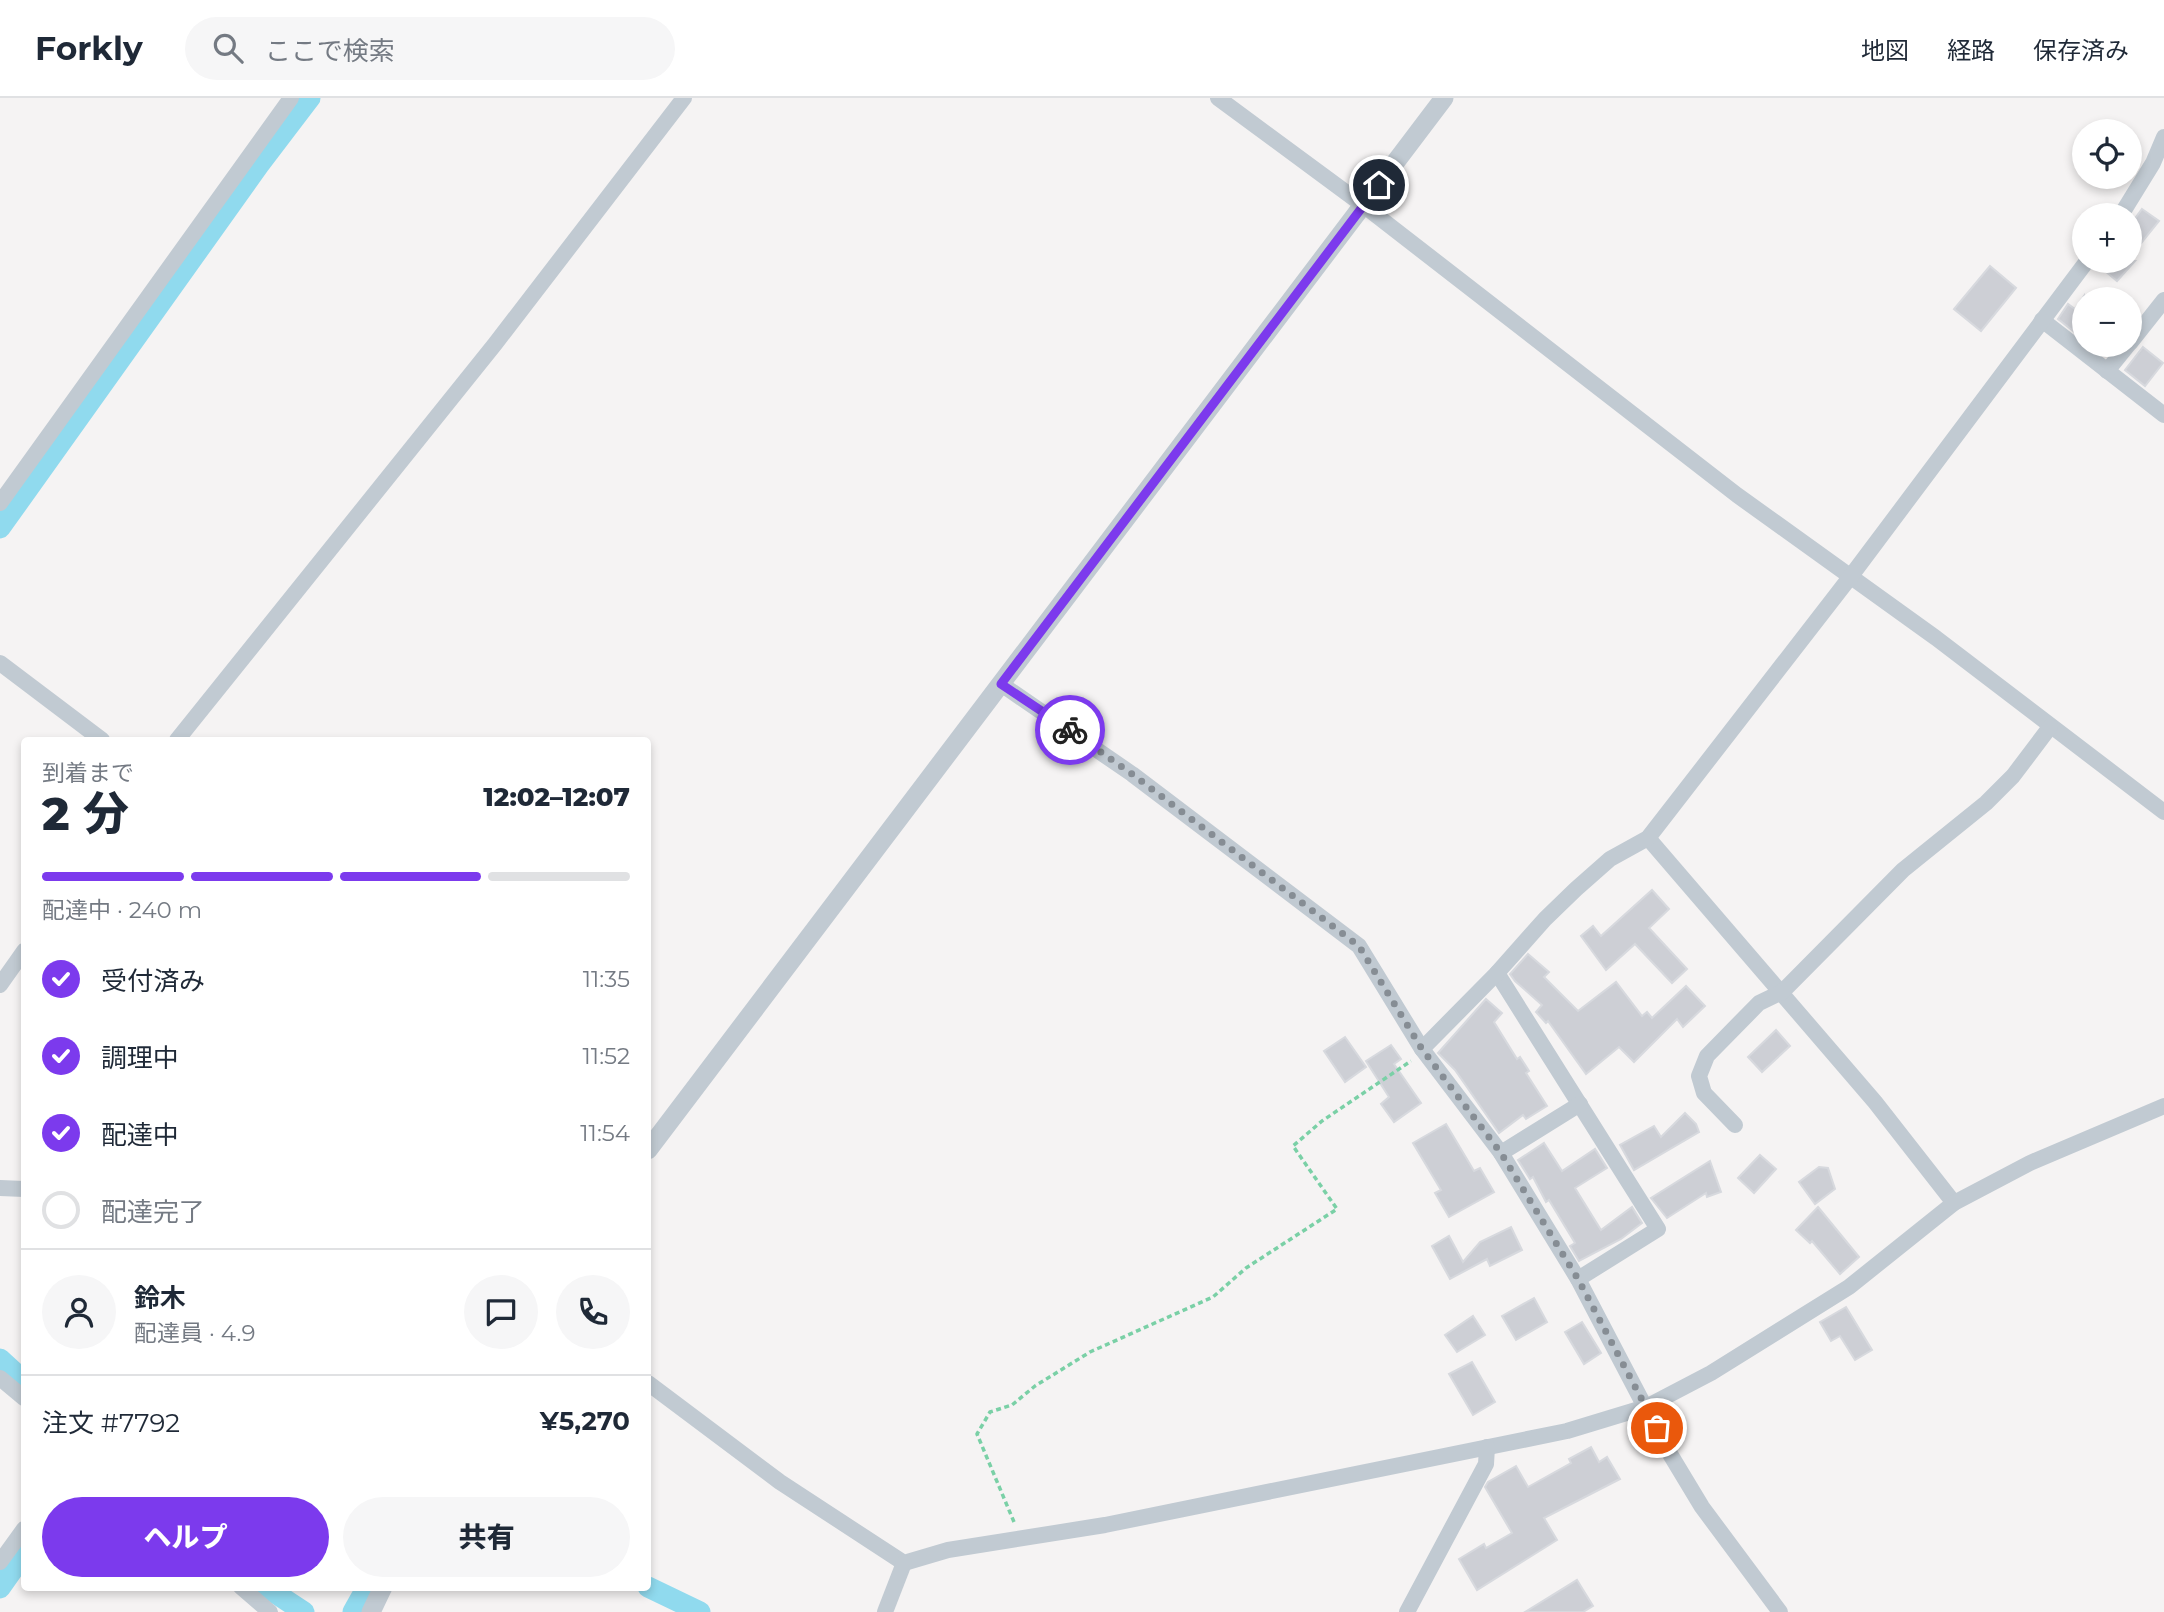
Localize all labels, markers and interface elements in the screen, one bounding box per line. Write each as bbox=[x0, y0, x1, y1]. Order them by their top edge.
search box bbox=[185, 17, 675, 80]
text: Forkly bbox=[35, 28, 143, 68]
icon: search bbox=[209, 29, 247, 67]
text: ここで検索 bbox=[265, 35, 395, 67]
text: 地図 bbox=[1861, 36, 1909, 65]
text: 経路 bbox=[1947, 36, 1995, 65]
text: 保存済み bbox=[2033, 36, 2129, 65]
map controls bbox=[2072, 119, 2142, 357]
button: locate bbox=[2072, 119, 2142, 189]
pin bbox=[1349, 155, 1409, 215]
icon: home bbox=[1360, 166, 1398, 204]
button: + bbox=[2072, 203, 2142, 273]
button: − bbox=[2072, 287, 2142, 357]
courier bbox=[1035, 695, 1105, 765]
icon: bike bbox=[1051, 711, 1089, 749]
text: 到着まで bbox=[42, 759, 134, 787]
text: 12:02–12:07 bbox=[483, 781, 630, 813]
text: 2 分 bbox=[42, 785, 129, 842]
text: 配達中 · 240 m bbox=[42, 896, 202, 924]
icon: check bbox=[42, 960, 80, 998]
text: 受付済み bbox=[101, 965, 205, 997]
text: 11:35 bbox=[583, 965, 630, 993]
icon: check bbox=[42, 1037, 80, 1075]
text: 調理中 bbox=[101, 1042, 179, 1074]
text: 11:52 bbox=[583, 1042, 630, 1070]
icon: check bbox=[42, 1114, 80, 1152]
text: 配達中 bbox=[101, 1119, 179, 1151]
text: 11:54 bbox=[580, 1119, 630, 1147]
text: 配達完了 bbox=[101, 1196, 205, 1228]
button: person bbox=[42, 1275, 116, 1349]
button: chat bbox=[464, 1275, 538, 1349]
button: phone bbox=[556, 1275, 630, 1349]
text: 鈴木 bbox=[134, 1282, 186, 1314]
text: 配達員 · 4.9 bbox=[134, 1319, 255, 1347]
pin bbox=[1627, 1398, 1687, 1458]
text: ¥5,270 bbox=[540, 1405, 630, 1437]
text: 注文 #7792 bbox=[42, 1407, 180, 1439]
icon: bag bbox=[1638, 1409, 1676, 1447]
button: ヘルプ bbox=[42, 1497, 329, 1577]
button: 共有 bbox=[343, 1497, 630, 1577]

